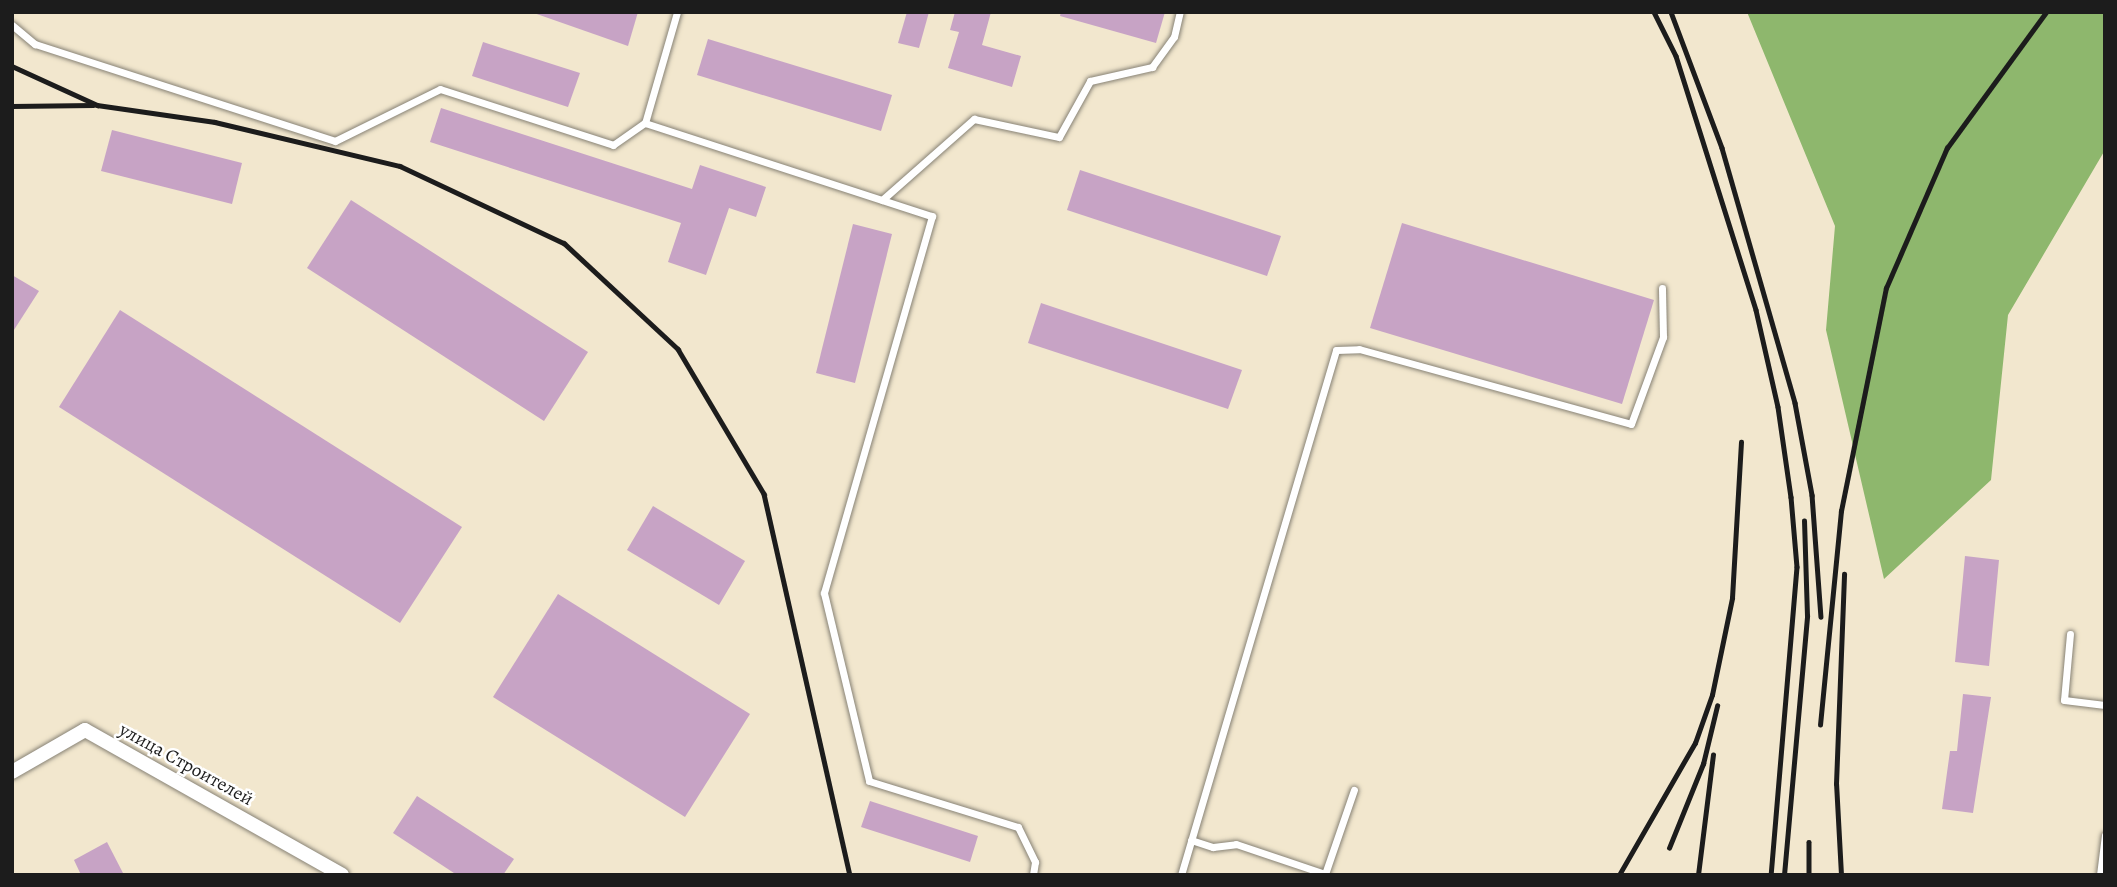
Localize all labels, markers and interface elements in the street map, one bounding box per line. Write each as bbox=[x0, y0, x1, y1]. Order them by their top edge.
street label: улица Строителей bbox=[115, 719, 257, 811]

